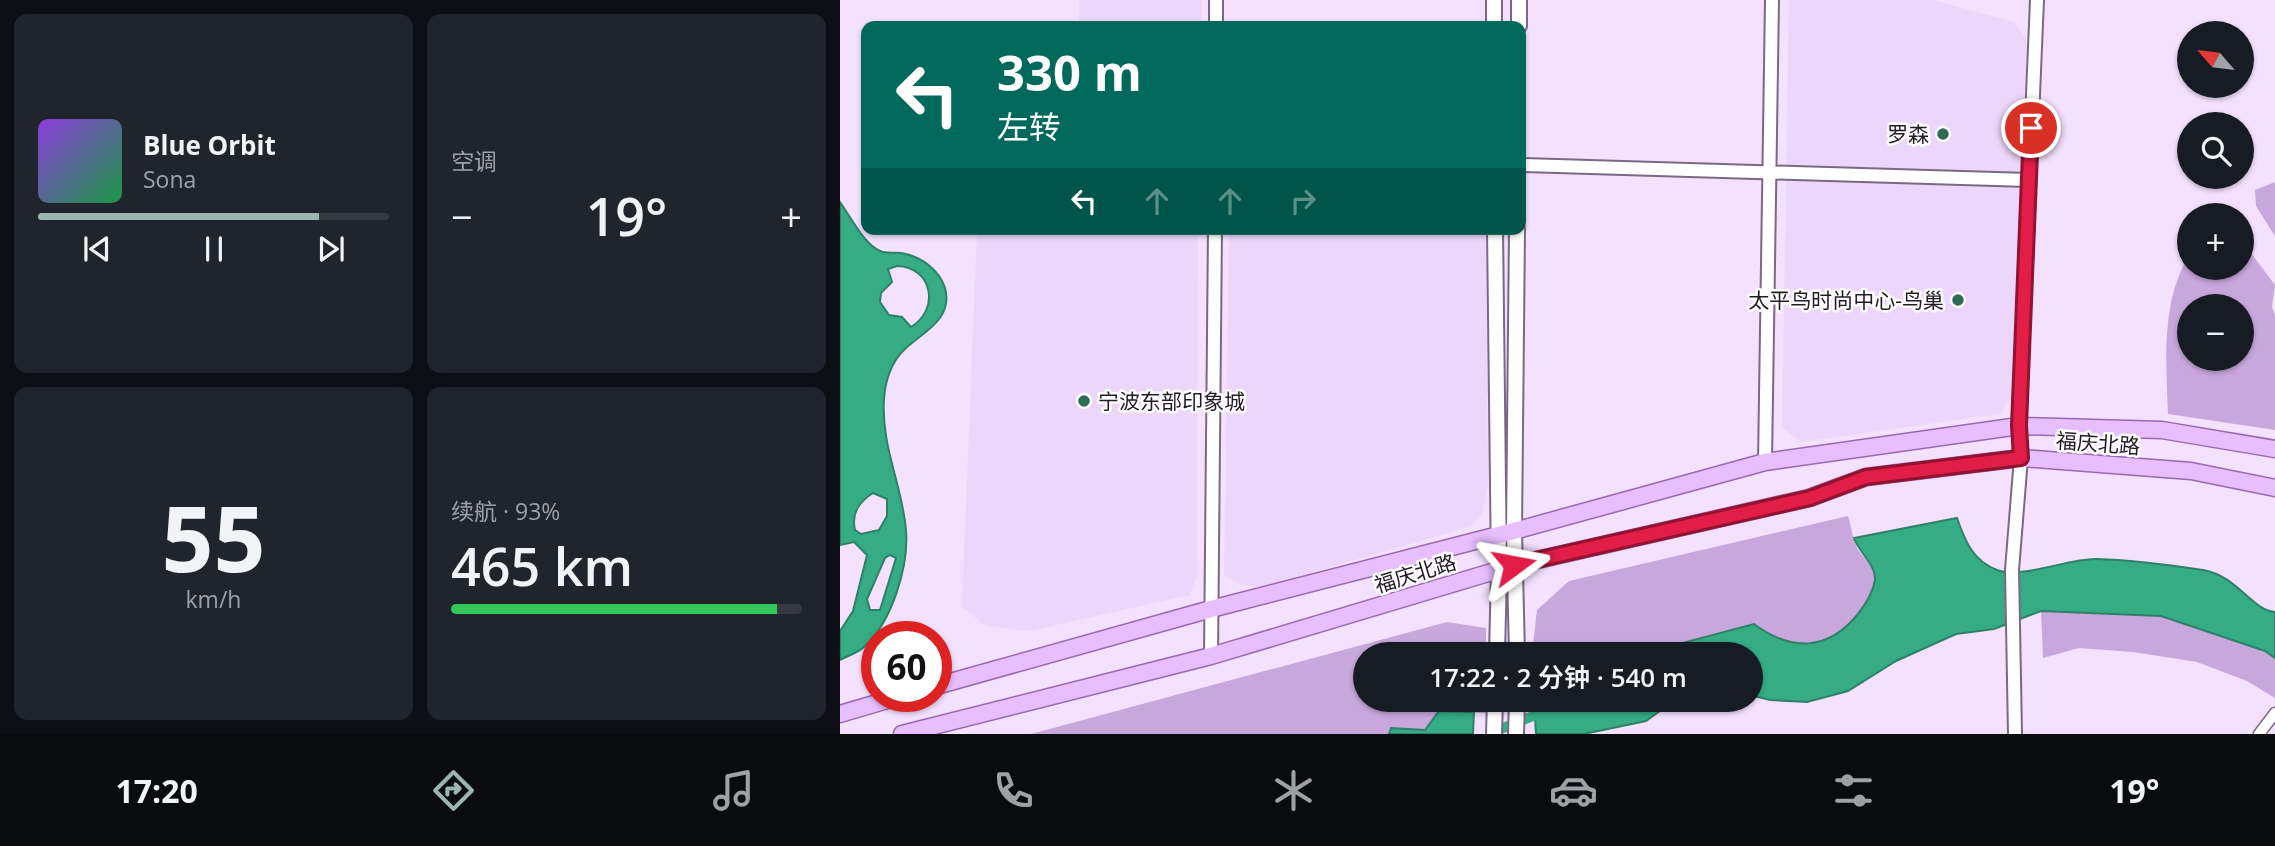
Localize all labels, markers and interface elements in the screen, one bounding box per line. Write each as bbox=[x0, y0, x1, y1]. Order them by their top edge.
north arrow bbox=[2177, 21, 2254, 98]
map controls bbox=[2177, 21, 2254, 371]
text: 330 m bbox=[997, 39, 1142, 105]
icon: left bbox=[882, 49, 973, 140]
pin bbox=[2001, 98, 2061, 158]
text: 左转 bbox=[997, 105, 1061, 148]
icon: arrive bbox=[2012, 109, 2050, 147]
button: search bbox=[2177, 112, 2254, 189]
place label: 罗森 bbox=[1887, 120, 1929, 148]
marker: 罗森 bbox=[1935, 126, 1951, 142]
text: Blue Orbit bbox=[143, 127, 276, 163]
text: 空调 bbox=[451, 145, 497, 177]
text: Sona bbox=[143, 163, 196, 195]
text: 19° bbox=[586, 180, 667, 251]
icon: left bbox=[1065, 182, 1103, 220]
icon: ahead bbox=[1138, 182, 1176, 220]
icon: ahead bbox=[1211, 182, 1249, 220]
icon: right bbox=[1284, 182, 1322, 220]
text: − bbox=[451, 190, 473, 242]
text: + bbox=[780, 190, 802, 242]
button: + bbox=[2177, 203, 2254, 280]
icon: previous bbox=[78, 230, 116, 268]
icon: pause bbox=[195, 230, 233, 268]
icon: next bbox=[312, 230, 350, 268]
place label: 太平鸟时尚中心-鸟巢 bbox=[1748, 286, 1944, 314]
marker: 太平鸟时尚中心-鸟巢 bbox=[1950, 292, 1966, 308]
button: − bbox=[2177, 294, 2254, 371]
place label: 宁波东部印象城 bbox=[1098, 387, 1245, 415]
marker: 宁波东部印象城 bbox=[1076, 393, 1092, 409]
street label: 福庆北路 bbox=[2055, 426, 2141, 460]
text: 55 bbox=[161, 475, 266, 599]
text: 续航 · 93% bbox=[451, 495, 560, 527]
position arrow bbox=[1477, 528, 1551, 602]
text: 465 km bbox=[451, 530, 633, 601]
street label: 福庆北路 bbox=[1371, 547, 1459, 599]
text: km/h bbox=[186, 583, 241, 615]
speed limit sign: 60 bbox=[861, 621, 952, 712]
text: 17:22 · 2 分钟 · 540 m bbox=[1429, 659, 1687, 695]
icon: directions bbox=[429, 766, 478, 815]
icon: music bbox=[709, 766, 758, 815]
icon: phone bbox=[989, 766, 1038, 815]
icon: climate bbox=[1269, 766, 1318, 815]
icon: car bbox=[1549, 766, 1598, 815]
icon: filters bbox=[1829, 766, 1878, 815]
text: 17:20 bbox=[116, 769, 198, 812]
text: 19° bbox=[2109, 769, 2159, 812]

